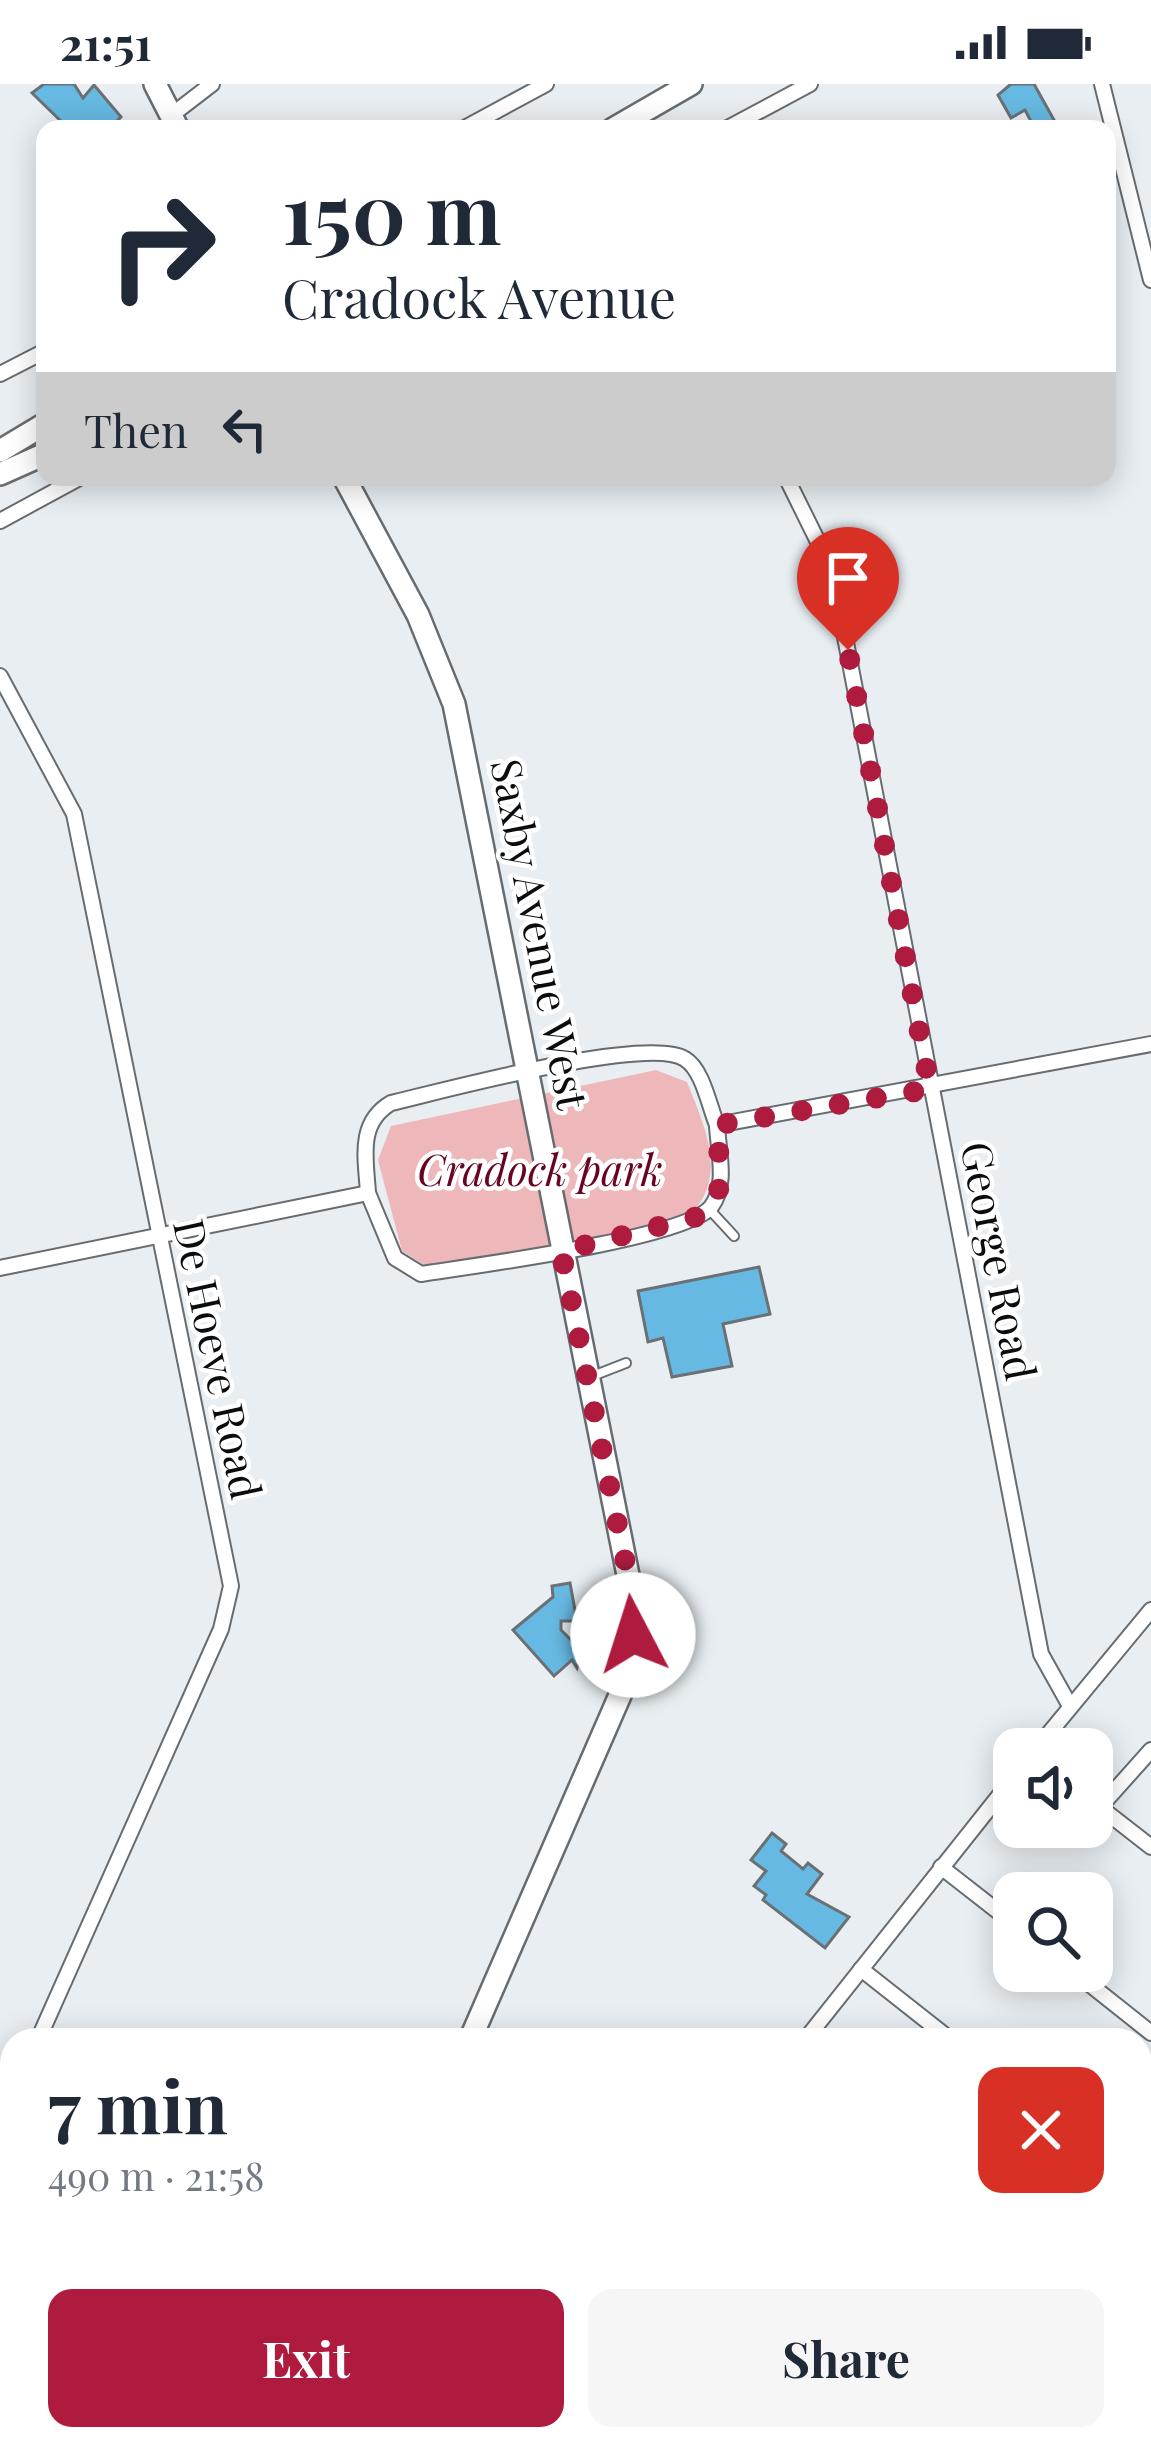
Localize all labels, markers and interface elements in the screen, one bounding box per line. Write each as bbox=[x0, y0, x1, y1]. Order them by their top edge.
text: 21:51 bbox=[60, 12, 152, 72]
text: 150 m bbox=[282, 154, 502, 266]
icon: right bbox=[84, 168, 240, 324]
text: Cradock Avenue bbox=[282, 261, 676, 333]
icon: left bbox=[212, 396, 278, 462]
text: Then bbox=[84, 399, 188, 459]
pin bbox=[797, 527, 899, 650]
icon: arrive bbox=[815, 545, 881, 611]
street label: Saxby Avenue West bbox=[480, 754, 603, 1115]
street label: George Road bbox=[949, 1137, 1050, 1385]
park label: Cradock park bbox=[417, 1141, 663, 1197]
street label: De Hoeve Road bbox=[162, 1214, 276, 1504]
position arrow bbox=[570, 1572, 696, 1698]
map controls bbox=[993, 1728, 1113, 1992]
button: sound bbox=[993, 1728, 1113, 1848]
button: search bbox=[993, 1872, 1113, 1992]
text: 7 min bbox=[48, 2056, 228, 2152]
button: close bbox=[978, 2067, 1104, 2193]
text: 490 m · 21:58 bbox=[48, 2149, 265, 2201]
button: Exit bbox=[48, 2289, 564, 2427]
button: Share bbox=[588, 2289, 1104, 2427]

